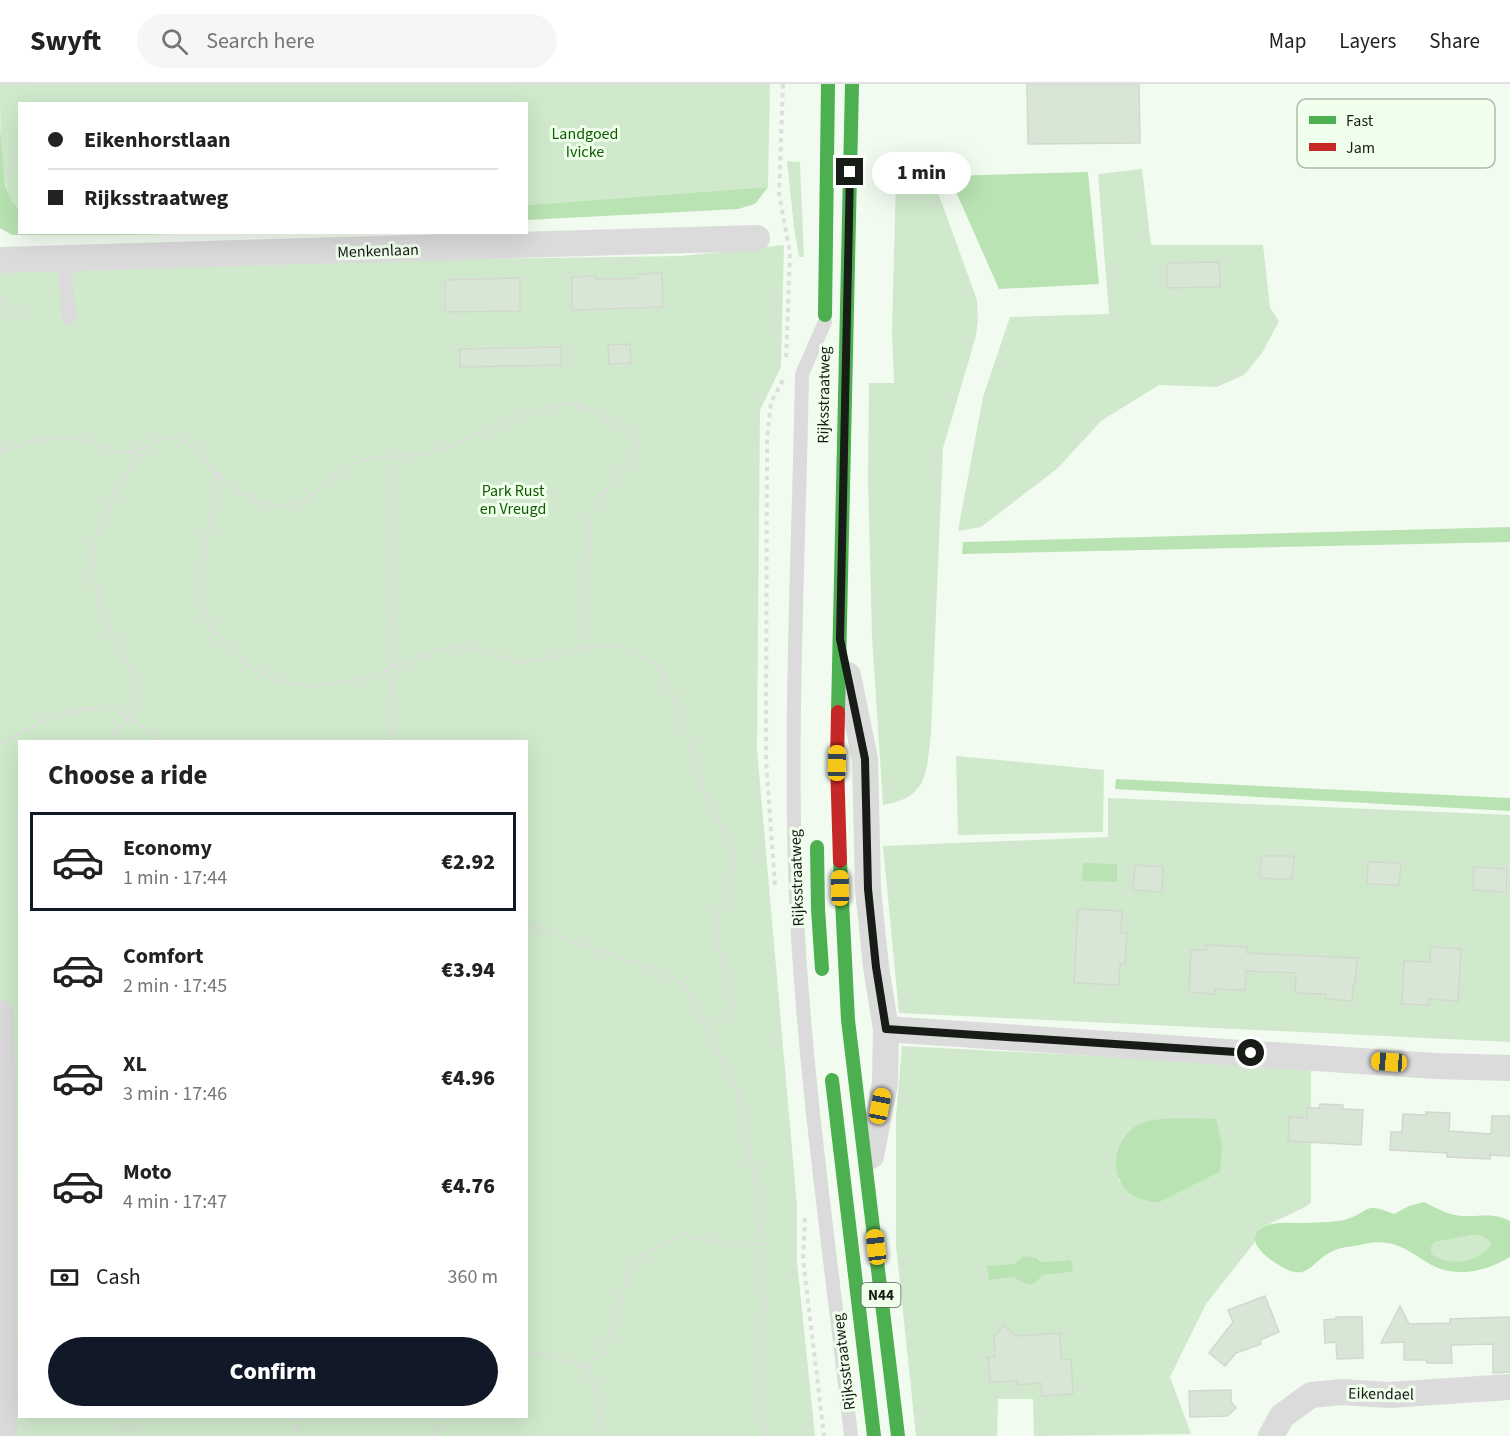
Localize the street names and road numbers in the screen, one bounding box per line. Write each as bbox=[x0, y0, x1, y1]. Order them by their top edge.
street label: Menkenlaan bbox=[337, 239, 419, 263]
street label: Rijksstraatweg bbox=[812, 346, 836, 444]
street label: Rijksstraatweg bbox=[784, 829, 810, 927]
road number: N44 bbox=[862, 1283, 900, 1307]
street label: Rijksstraatweg bbox=[827, 1312, 861, 1411]
street label: Eikendael bbox=[1348, 1382, 1414, 1406]

